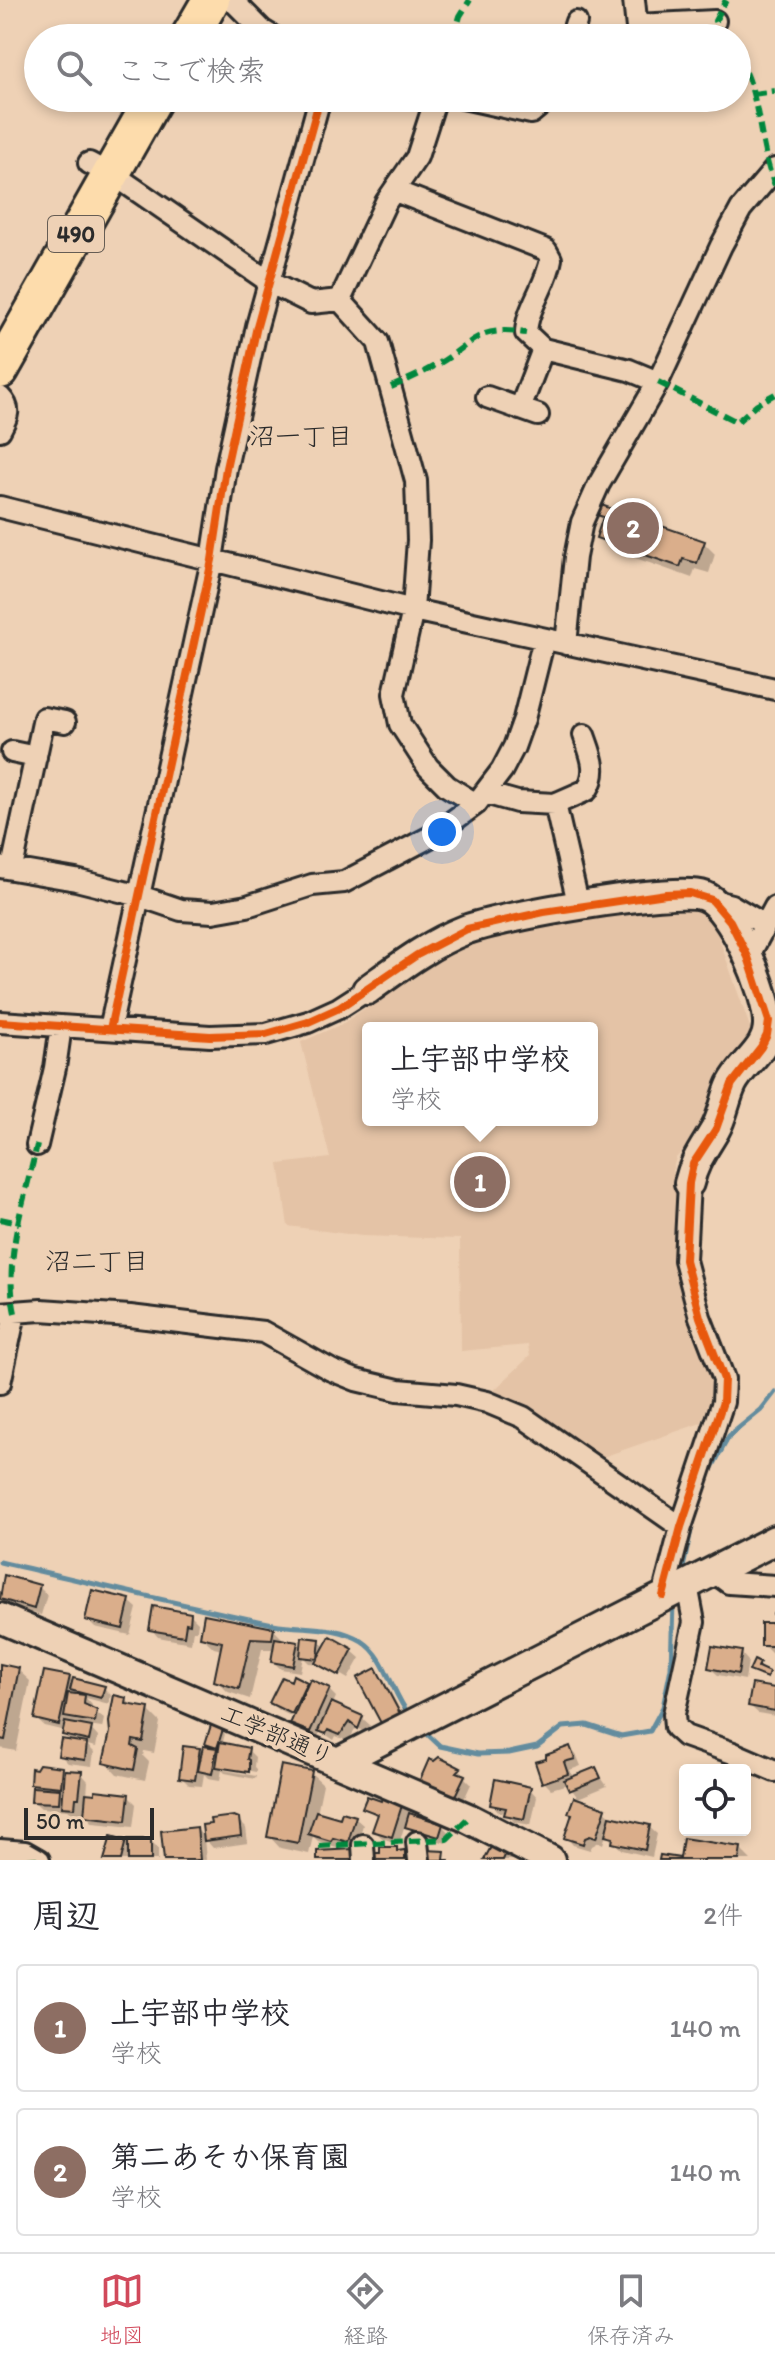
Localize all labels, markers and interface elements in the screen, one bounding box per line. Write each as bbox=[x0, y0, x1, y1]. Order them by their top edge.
search box bbox=[24, 24, 751, 112]
icon: search bbox=[52, 46, 96, 90]
text: ここで検索 bbox=[116, 52, 266, 89]
road number: 490 bbox=[48, 216, 104, 252]
district label: 沼一丁目 bbox=[249, 420, 353, 452]
pin: 2 bbox=[607, 498, 659, 558]
your location bbox=[422, 812, 462, 852]
popup bbox=[362, 1022, 598, 1126]
text: 上宇部中学校 bbox=[390, 1040, 570, 1077]
text: 学校 bbox=[390, 1083, 442, 1115]
pin: 1 bbox=[454, 1152, 506, 1212]
district label: 沼二丁目 bbox=[45, 1245, 149, 1277]
street label: 工学部通り bbox=[216, 1698, 338, 1771]
map controls bbox=[679, 1764, 751, 1836]
button: locate bbox=[679, 1764, 751, 1836]
scale bar bbox=[24, 1804, 154, 1840]
text: 50 m bbox=[36, 1808, 85, 1835]
text: 周辺 bbox=[32, 1895, 100, 1936]
text: 2件 bbox=[703, 1899, 743, 1931]
text: 上宇部中学校 bbox=[110, 1994, 290, 2031]
text: 1 bbox=[54, 2012, 66, 2044]
text: 140 m bbox=[670, 2012, 741, 2044]
text: 学校 bbox=[110, 2037, 162, 2069]
text: 第二あそか保育園 bbox=[110, 2138, 350, 2175]
text: 2 bbox=[53, 2156, 67, 2188]
text: 140 m bbox=[670, 2156, 741, 2188]
text: 学校 bbox=[110, 2181, 162, 2213]
tab: 地図 bbox=[100, 2269, 144, 2349]
tab: 経路 bbox=[343, 2269, 387, 2349]
tab: 保存済み bbox=[587, 2269, 675, 2349]

